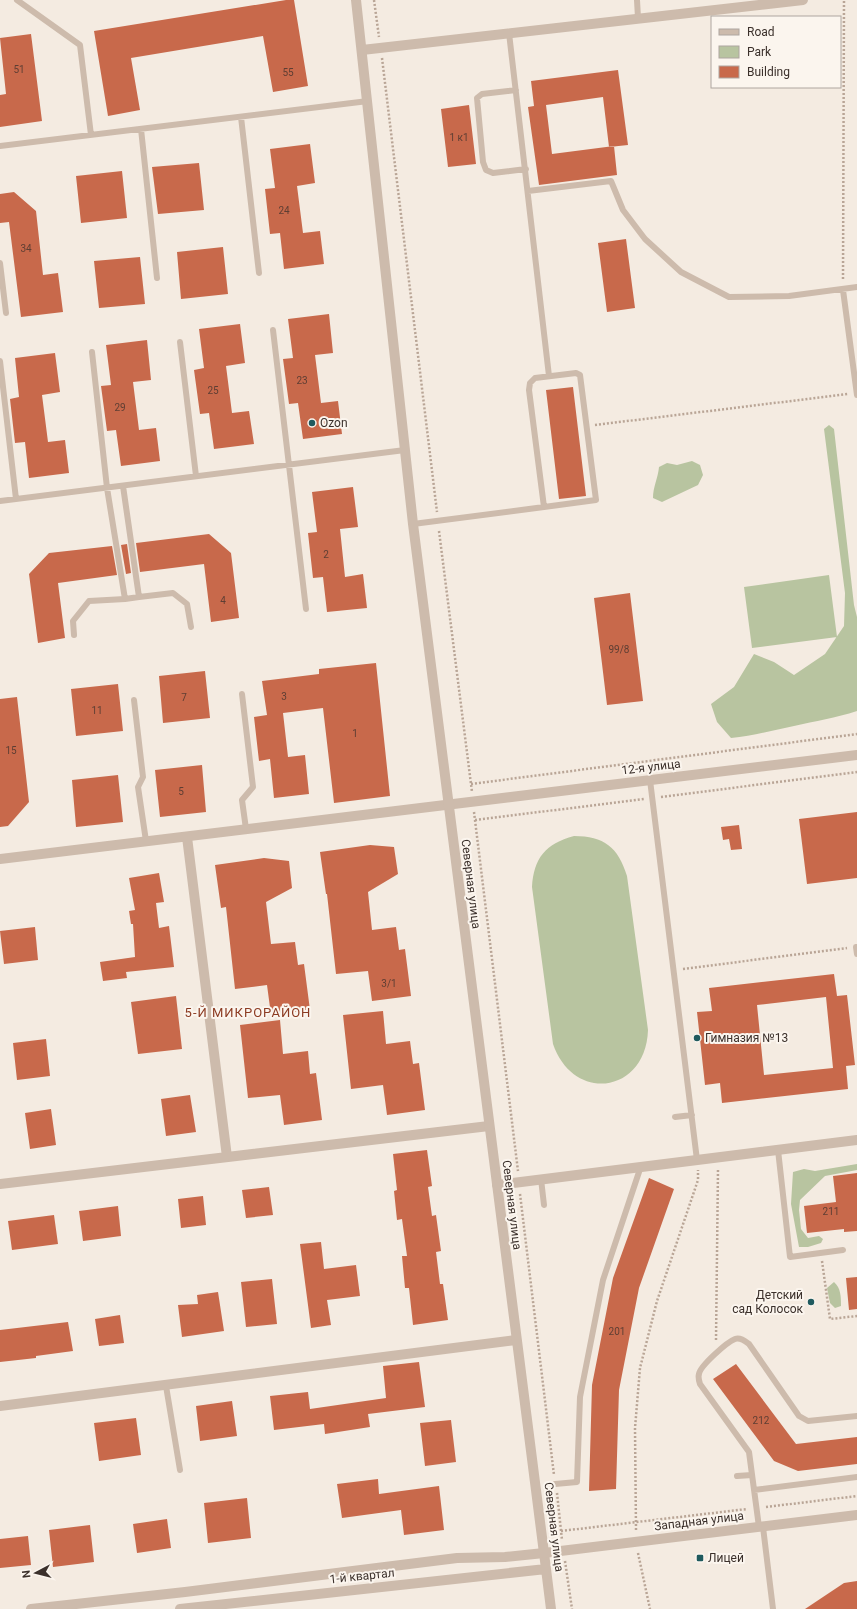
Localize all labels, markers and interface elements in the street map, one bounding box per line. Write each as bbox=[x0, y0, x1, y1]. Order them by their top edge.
legend bbox=[711, 16, 841, 88]
text: Road bbox=[747, 25, 775, 39]
text: Park bbox=[747, 45, 772, 59]
house number: 51 bbox=[13, 64, 25, 75]
text: Building bbox=[747, 65, 790, 79]
house number: 55 bbox=[282, 67, 294, 78]
house number: 1 к1 bbox=[449, 132, 469, 143]
house number: 24 bbox=[278, 205, 290, 216]
house number: 34 bbox=[20, 243, 32, 254]
house number: 23 bbox=[296, 375, 308, 386]
house number: 25 bbox=[207, 385, 219, 396]
house number: 29 bbox=[114, 402, 126, 413]
place label: Ozon bbox=[320, 416, 348, 430]
marker: Ozon bbox=[307, 418, 317, 428]
house number: 2 bbox=[323, 549, 329, 560]
house number: 4 bbox=[220, 595, 226, 606]
house number: 99/8 bbox=[609, 644, 630, 655]
house number: 3 bbox=[281, 691, 287, 702]
house number: 7 bbox=[181, 692, 187, 703]
house number: 11 bbox=[91, 705, 103, 716]
house number: 1 bbox=[352, 728, 358, 739]
house number: 15 bbox=[5, 745, 17, 756]
street label: 12-я улица bbox=[621, 756, 681, 778]
house number: 5 bbox=[178, 786, 184, 797]
street label: Северная улица bbox=[459, 838, 483, 930]
house number: 3/1 bbox=[381, 978, 397, 989]
district label: 5-Й МИКРОРАЙОН bbox=[185, 1005, 311, 1020]
place label: Гимназия №13 bbox=[705, 1031, 788, 1045]
marker: Гимназия №13 bbox=[692, 1033, 702, 1043]
street label: Северная улица bbox=[500, 1159, 524, 1251]
house number: 211 bbox=[823, 1206, 839, 1217]
place label: Детский сад Колосок bbox=[732, 1288, 804, 1316]
marker: Детский сад Колосок bbox=[806, 1297, 816, 1307]
house number: 201 bbox=[609, 1326, 625, 1337]
house number: 212 bbox=[753, 1415, 770, 1426]
street label: Северная улица bbox=[542, 1481, 566, 1573]
street label: Западная улица bbox=[653, 1509, 745, 1533]
place label: Лицей bbox=[708, 1551, 744, 1565]
north arrow bbox=[16, 1553, 56, 1593]
marker: Лицей bbox=[695, 1553, 705, 1563]
street label: 1-й квартал bbox=[329, 1566, 395, 1586]
text: N bbox=[20, 1569, 33, 1579]

